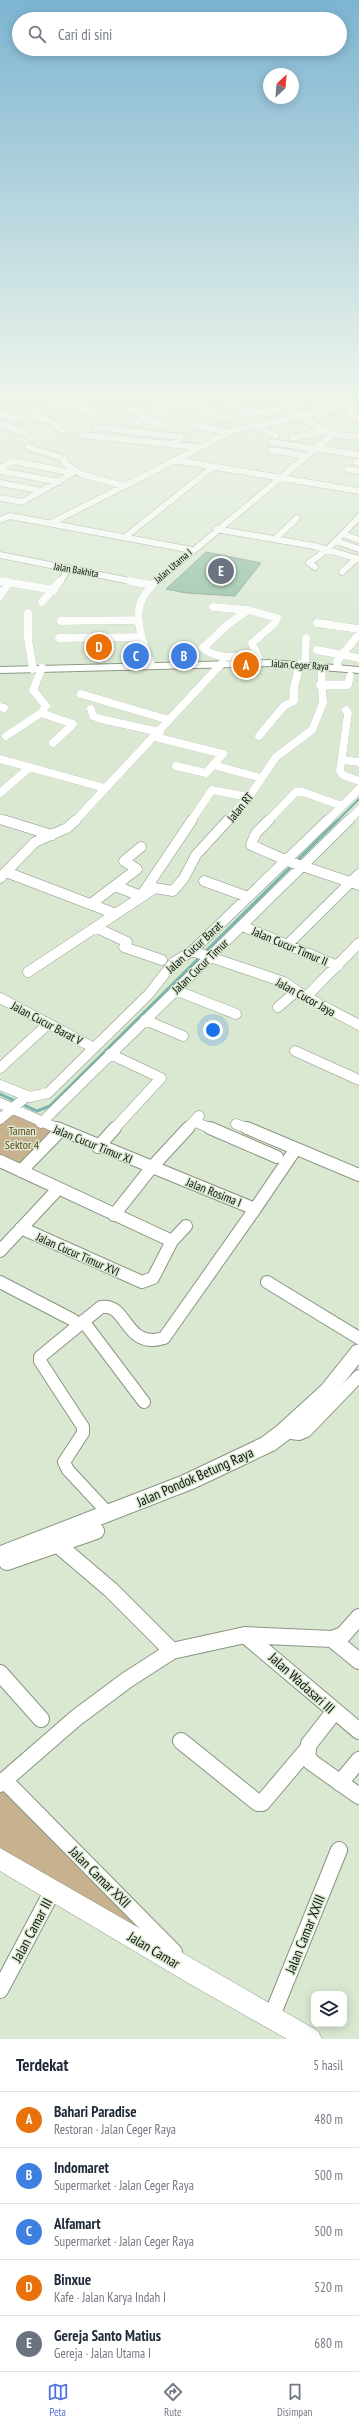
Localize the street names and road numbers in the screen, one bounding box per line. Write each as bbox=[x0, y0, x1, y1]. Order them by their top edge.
street label: Jalan Utama I bbox=[151, 546, 195, 587]
street label: Jalan Bakhita bbox=[52, 560, 99, 580]
street label: Jalan Ceger Raya bbox=[270, 657, 329, 673]
street label: Jalan RT bbox=[223, 789, 257, 826]
street label: Jalan Cucur Barat bbox=[162, 917, 226, 977]
street label: Jalan Cucur Timur II bbox=[249, 923, 330, 969]
street label: Jalan Cucur Timur bbox=[168, 935, 232, 997]
street label: Jalan Cucor Jaya bbox=[273, 974, 339, 1020]
street label: Jalan Cucur Barat V bbox=[8, 997, 86, 1048]
street label: Jalan Cucur Timur XI bbox=[50, 1121, 135, 1167]
street label: Jalan Rosima I bbox=[183, 1174, 244, 1210]
street label: Jalan Cucur Timur XVI bbox=[33, 1229, 122, 1279]
street label: Jalan Pondok Betung Raya bbox=[133, 1443, 256, 1511]
street label: Jalan Wadasari III bbox=[264, 1648, 339, 1717]
street label: Jalan Camar XXII bbox=[65, 1842, 135, 1912]
street label: Jalan Camar XXIII bbox=[281, 1892, 329, 1977]
street label: Jalan Camar III bbox=[7, 1895, 56, 1966]
street label: Jalan Camar bbox=[124, 1927, 183, 1973]

